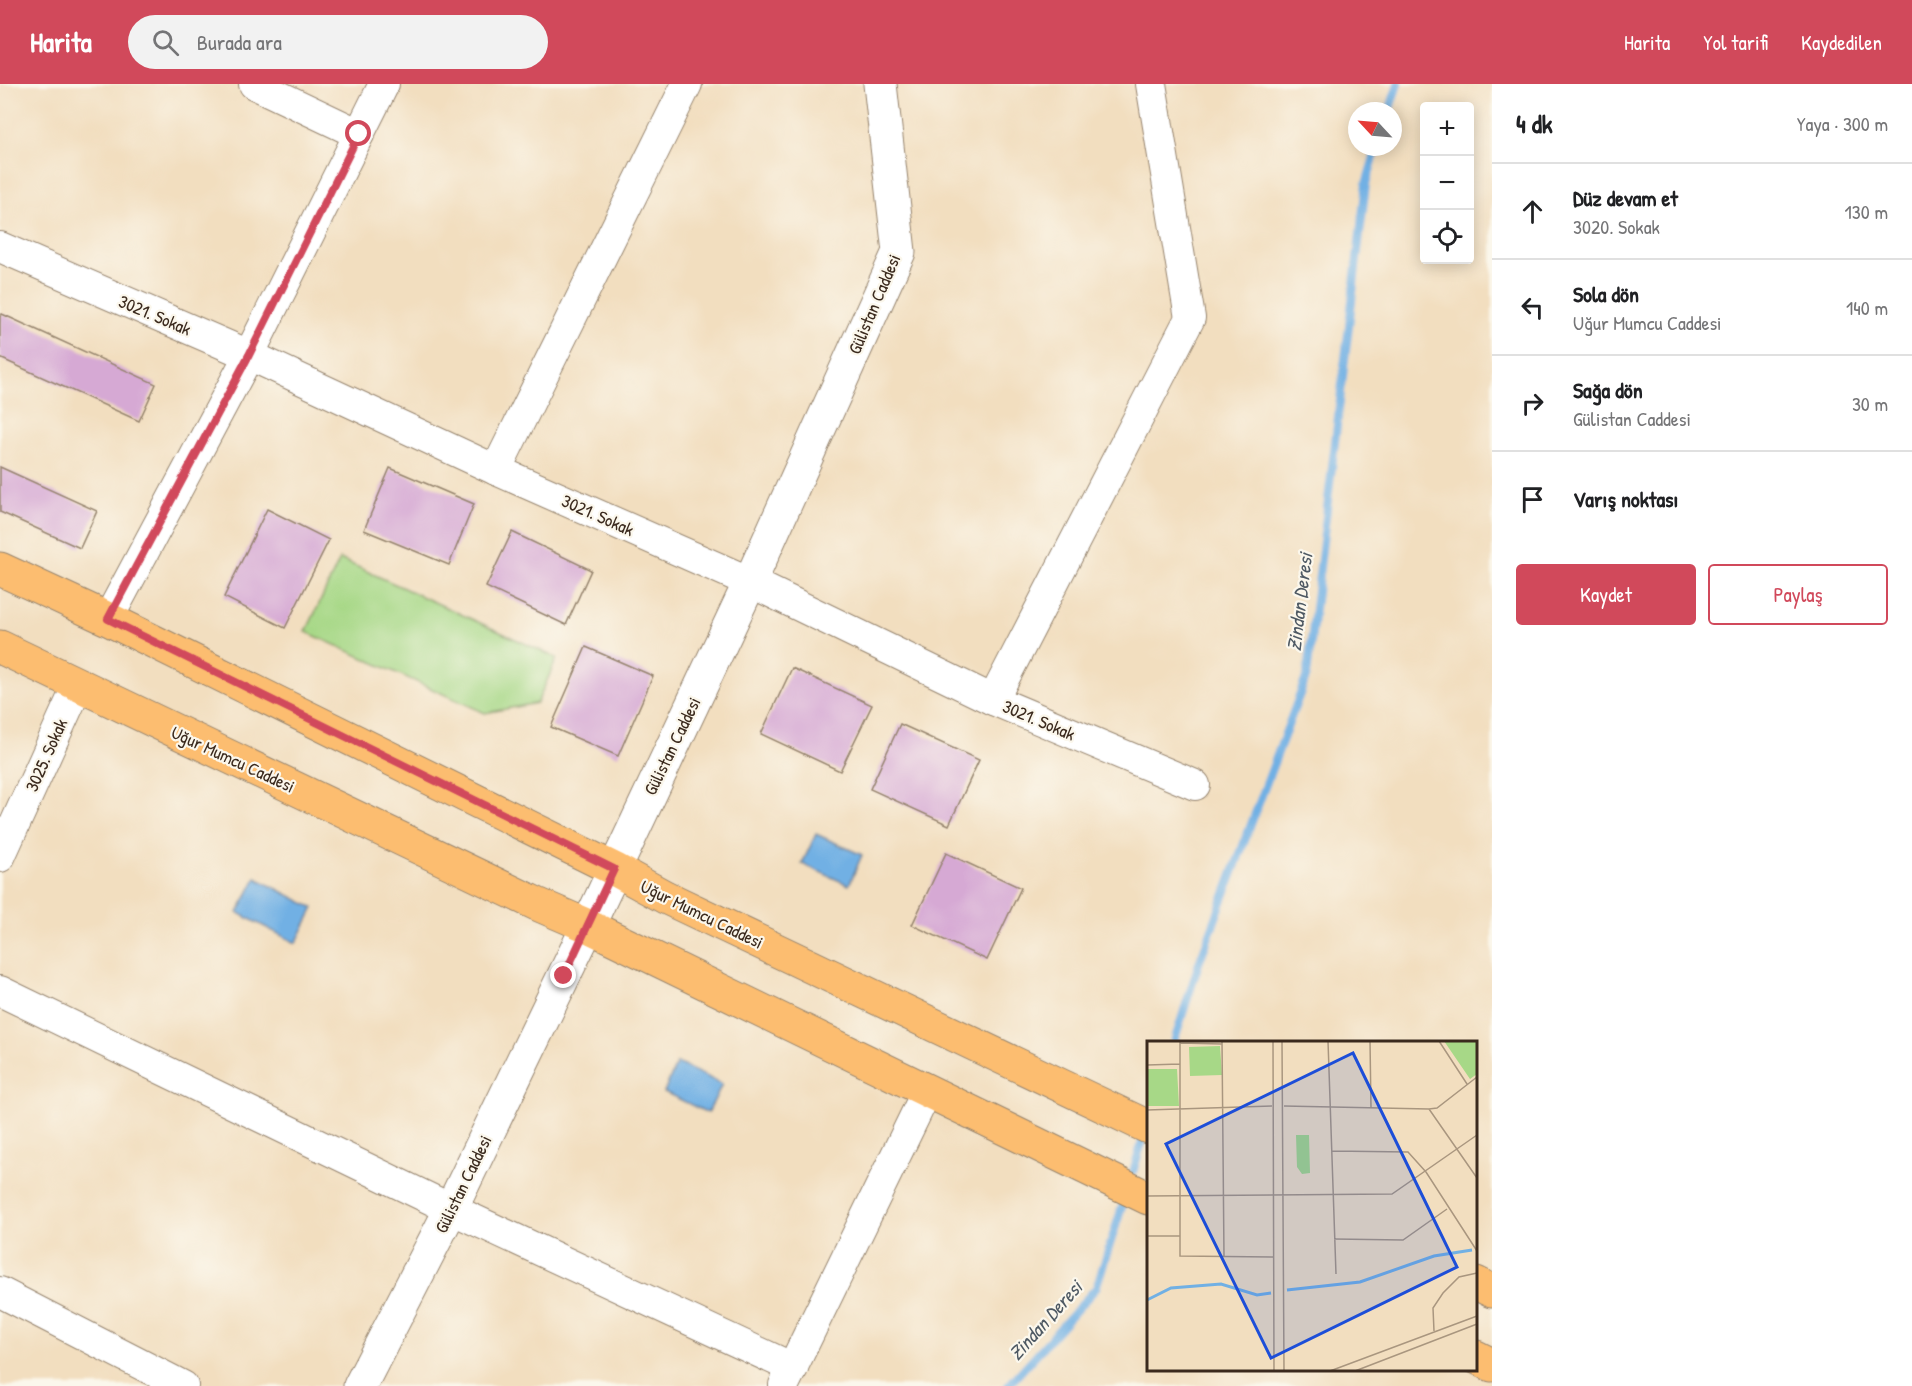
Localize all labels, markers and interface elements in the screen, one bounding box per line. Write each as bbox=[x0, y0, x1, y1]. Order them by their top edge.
search box bbox=[128, 15, 548, 69]
text: Harita bbox=[30, 23, 92, 61]
icon: search bbox=[149, 26, 182, 59]
text: Burada ara bbox=[197, 27, 282, 57]
text: Harita bbox=[1624, 28, 1670, 57]
text: Yol tarifi bbox=[1703, 28, 1768, 57]
text: Kaydedilen bbox=[1801, 28, 1882, 57]
north arrow bbox=[1348, 102, 1402, 156]
map controls bbox=[1420, 102, 1474, 264]
button: + bbox=[1420, 102, 1474, 156]
text: 4 dk bbox=[1516, 106, 1553, 141]
text: Yaya · 300 m bbox=[1797, 110, 1888, 137]
route start bbox=[345, 120, 371, 146]
button: − bbox=[1420, 156, 1474, 210]
text: Düz devam et bbox=[1573, 183, 1678, 213]
icon: ahead bbox=[1516, 195, 1549, 228]
text: 130 m bbox=[1845, 198, 1888, 225]
button: locate bbox=[1420, 210, 1474, 264]
text: 3020. Sokak bbox=[1573, 213, 1660, 240]
street label: Gülistan Caddesi bbox=[842, 250, 906, 358]
text: Sola dön bbox=[1573, 279, 1639, 309]
street label: 3021. Sokak bbox=[115, 289, 196, 342]
icon: left bbox=[1516, 291, 1549, 324]
text: 140 m bbox=[1846, 294, 1888, 321]
text: Uğur Mumcu Caddesi bbox=[1573, 309, 1722, 336]
text: Sağa dön bbox=[1573, 375, 1643, 405]
icon: right bbox=[1516, 387, 1549, 420]
text: 30 m bbox=[1852, 390, 1888, 417]
text: Gülistan Caddesi bbox=[1573, 405, 1691, 432]
icon: arrive bbox=[1516, 483, 1549, 516]
text: Varış noktası bbox=[1573, 484, 1678, 514]
street label: 3021. Sokak bbox=[558, 488, 639, 542]
water label: Zindan Deresi bbox=[1280, 549, 1319, 652]
button: Kaydet bbox=[1516, 564, 1696, 625]
button: Paylaş bbox=[1708, 564, 1888, 625]
street label: Gülistan Caddesi bbox=[637, 693, 707, 799]
street label: 3021. Sokak bbox=[999, 694, 1080, 747]
street label: 3025. Sokak bbox=[19, 714, 73, 796]
street label: Uğur Mumcu Caddesi bbox=[167, 719, 299, 799]
street label: Uğur Mumcu Caddesi bbox=[636, 873, 768, 955]
route end bbox=[550, 962, 576, 988]
inset map bbox=[1147, 1041, 1477, 1371]
street label: Gülistan Caddesi bbox=[428, 1131, 498, 1237]
water label: Zindan Deresi bbox=[1002, 1273, 1090, 1366]

